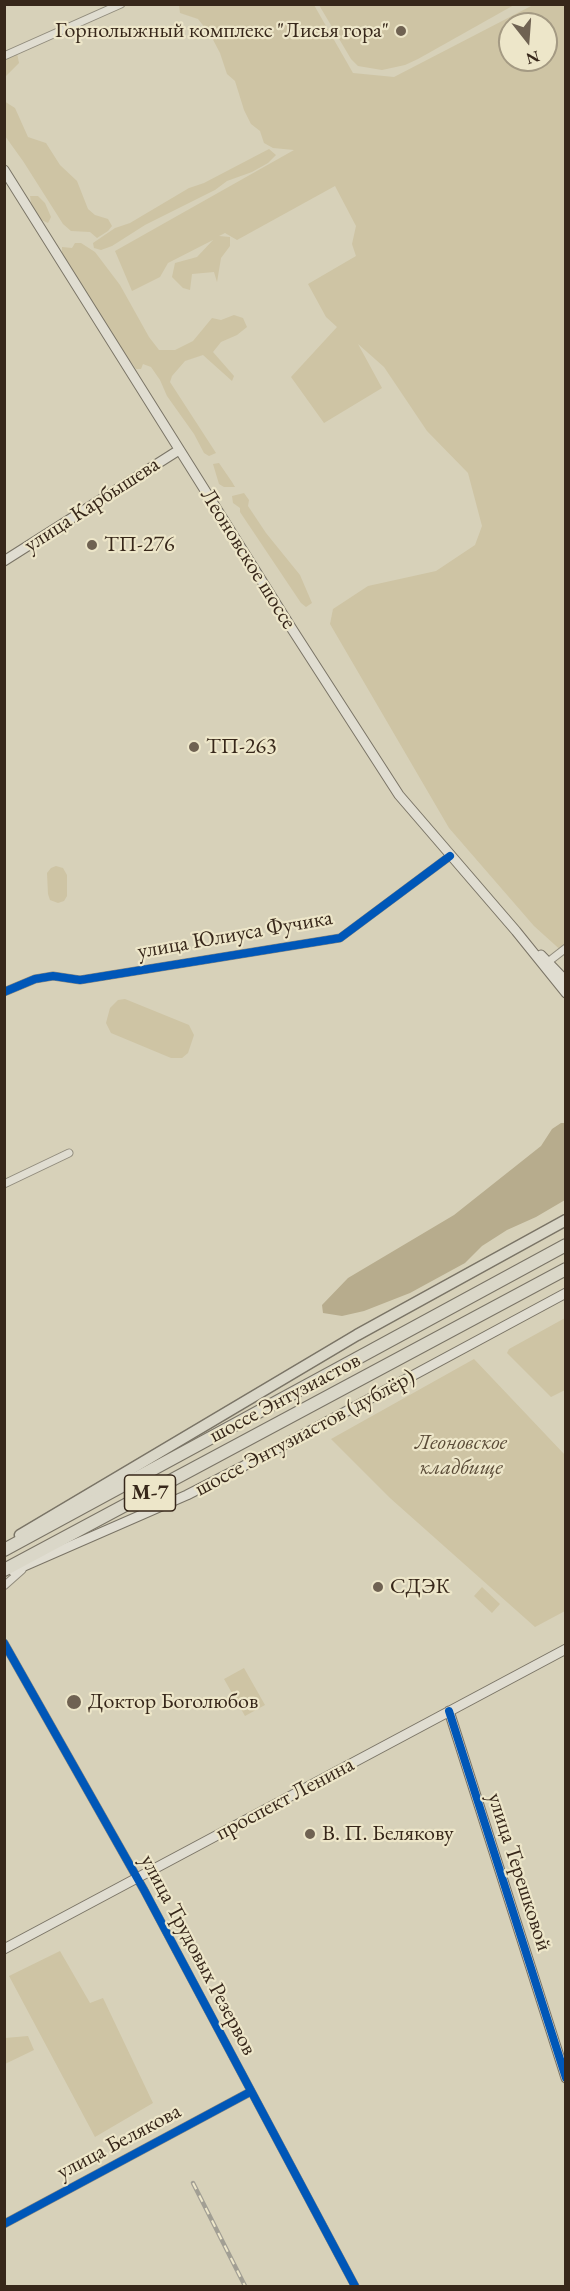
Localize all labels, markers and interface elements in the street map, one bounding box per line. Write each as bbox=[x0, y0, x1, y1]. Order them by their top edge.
north arrow bbox=[498, 12, 558, 72]
place label: Горнолыжный комплекс "Лисья гора" bbox=[55, 18, 389, 44]
marker: Горнолыжный комплекс "Лисья гора" bbox=[394, 24, 408, 38]
text: N bbox=[524, 46, 542, 70]
street label: улица Карбышева bbox=[19, 451, 165, 559]
street label: Леоновское шоссе bbox=[194, 484, 302, 634]
place label: ТП-276 bbox=[104, 532, 175, 558]
marker: ТП-276 bbox=[85, 538, 99, 552]
place label: ТП-263 bbox=[206, 734, 277, 760]
marker: ТП-263 bbox=[187, 740, 201, 754]
street label: улица Юлиуса Фучика bbox=[135, 905, 335, 965]
street label: шоссе Энтузиастов bbox=[205, 1347, 365, 1449]
street label: шоссе Энтузиастов (дублёр) bbox=[190, 1364, 420, 1502]
park label: Леоновское кладбище bbox=[415, 1430, 507, 1482]
road number: М-7 bbox=[124, 1475, 176, 1511]
place label: СДЭК bbox=[390, 1574, 450, 1600]
marker: СДЭК bbox=[371, 1580, 385, 1594]
place label: Доктор Боголюбов bbox=[88, 1689, 258, 1715]
marker: Доктор Боголюбов bbox=[65, 1693, 83, 1711]
street label: проспект Ленина bbox=[211, 1751, 359, 1847]
street label: улица Терешковой bbox=[481, 1790, 557, 1954]
place label: В. П. Белякову bbox=[322, 1821, 454, 1847]
marker: В. П. Белякову bbox=[303, 1827, 317, 1841]
street label: улица Трудовых Резервов bbox=[134, 1850, 262, 2060]
street label: улица Белякова bbox=[52, 2098, 186, 2186]

